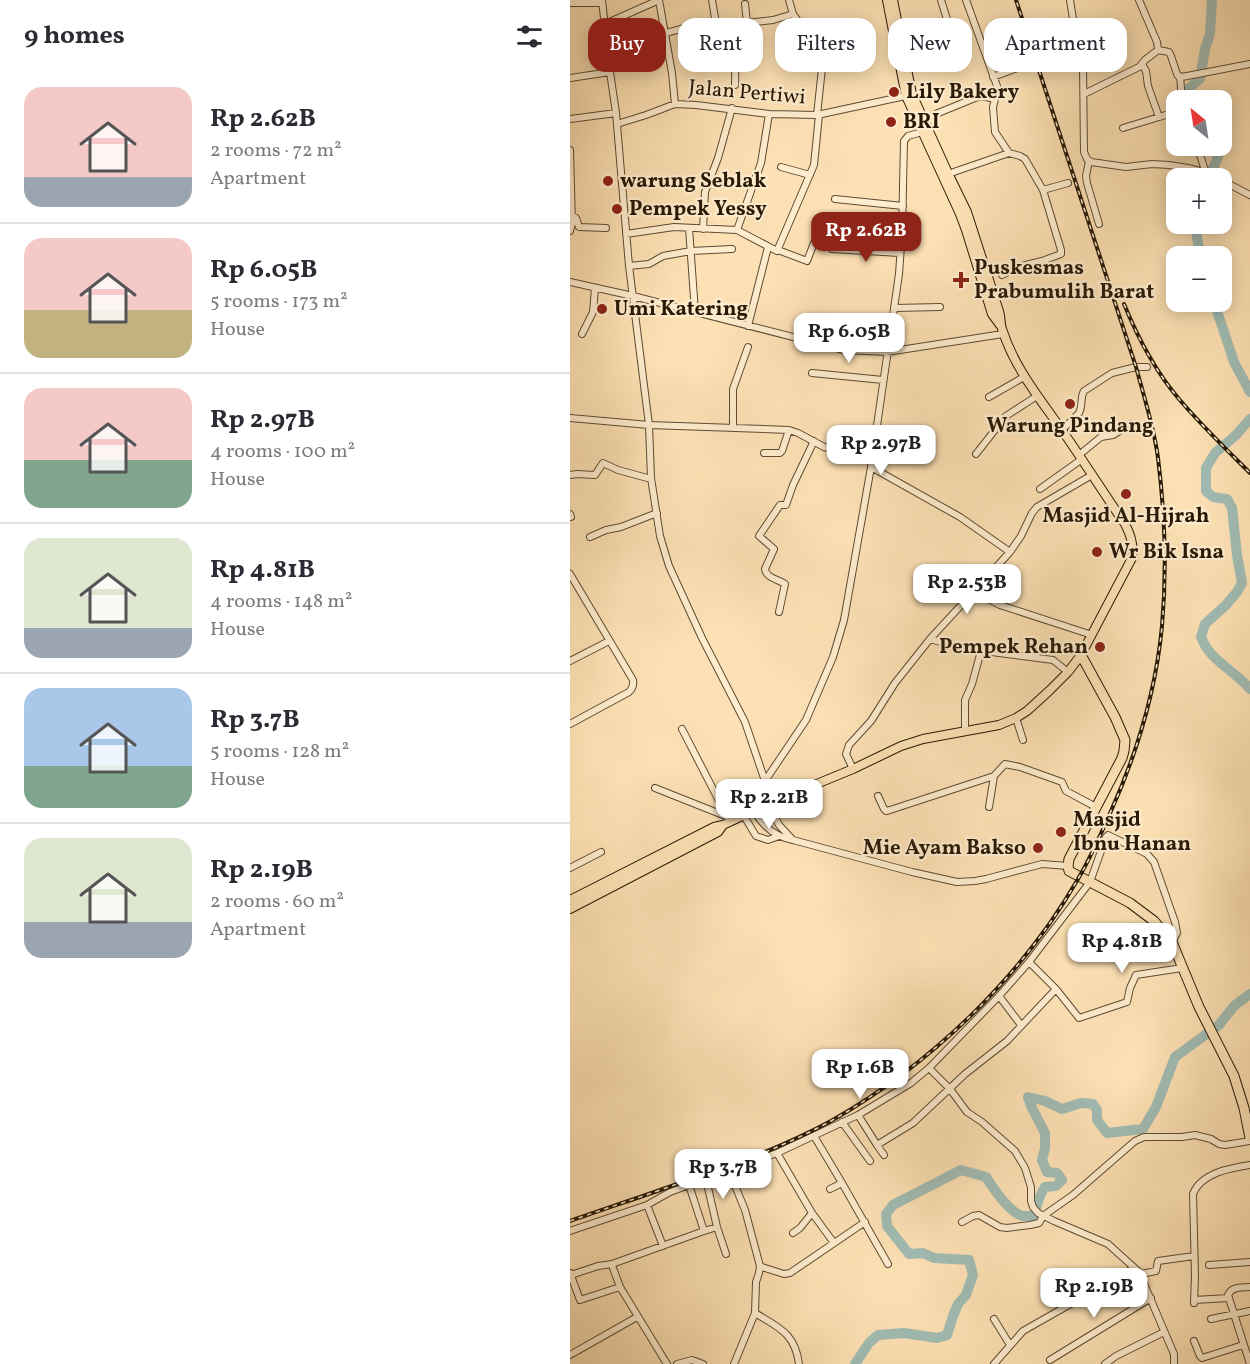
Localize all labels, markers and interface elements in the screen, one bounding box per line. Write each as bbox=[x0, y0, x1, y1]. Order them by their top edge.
text: 9 homes bbox=[24, 18, 125, 54]
chip: Buy bbox=[588, 18, 666, 72]
chip: Rent bbox=[678, 18, 763, 72]
chip: Filters bbox=[775, 18, 876, 72]
chip: New bbox=[888, 18, 972, 72]
chip: Apartment bbox=[984, 18, 1127, 72]
icon: filters bbox=[513, 20, 546, 53]
street label: Jalan Pertiwi bbox=[687, 73, 807, 113]
place label: Lily Bakery bbox=[906, 78, 1020, 107]
marker: Lily Bakery bbox=[887, 85, 901, 99]
north arrow bbox=[1166, 90, 1232, 156]
map controls bbox=[1166, 90, 1232, 312]
text: Rp 2.62B bbox=[210, 101, 316, 137]
place label: BRI bbox=[903, 108, 940, 137]
icon: home bbox=[72, 111, 144, 183]
marker: BRI bbox=[884, 115, 898, 129]
text: 2 rooms · 72 m² bbox=[210, 137, 342, 165]
text: Apartment bbox=[210, 165, 306, 193]
place label: warung Seblak bbox=[620, 167, 767, 196]
button: + bbox=[1166, 168, 1232, 234]
marker: warung Seblak bbox=[601, 174, 615, 188]
place label: Pempek Yessy bbox=[629, 195, 767, 224]
marker: Pempek Yessy bbox=[610, 202, 624, 216]
pin: Rp 2.62B bbox=[804, 212, 928, 263]
text: Rp 2.62B bbox=[825, 217, 907, 245]
button: − bbox=[1166, 246, 1232, 312]
text: Rp 6.05B bbox=[210, 252, 317, 288]
place label: Puskesmas Prabumulih Barat bbox=[974, 254, 1154, 307]
icon: home bbox=[72, 262, 144, 334]
marker: Puskesmas Prabumulih Barat bbox=[952, 271, 970, 289]
text: 5 rooms · 173 m² bbox=[210, 288, 348, 316]
place label: Umi Katering bbox=[614, 295, 748, 324]
marker: Umi Katering bbox=[595, 302, 609, 316]
pin: Rp 6.05B bbox=[787, 313, 911, 364]
text: House bbox=[210, 316, 265, 344]
text: Rp 6.05B bbox=[808, 318, 890, 346]
marker: Warung Pindang bbox=[1063, 397, 1077, 411]
text: Rp 2.97B bbox=[210, 402, 315, 438]
icon: home bbox=[72, 412, 144, 484]
place label: Warung Pindang bbox=[986, 412, 1154, 441]
pin: Rp 2.97B bbox=[819, 425, 943, 476]
text: Rp 2.97B bbox=[841, 430, 921, 458]
text: 4 rooms · 100 m² bbox=[210, 438, 355, 466]
text: House bbox=[210, 466, 265, 494]
marker: Masjid Al-Hijrah bbox=[1119, 487, 1133, 501]
place label: Masjid Al-Hijrah bbox=[1043, 502, 1210, 531]
place label: Wr Bik Isna bbox=[1109, 538, 1224, 567]
marker: Wr Bik Isna bbox=[1090, 545, 1104, 559]
text: Rp 4.81B bbox=[210, 552, 315, 588]
icon: home bbox=[72, 562, 144, 634]
pin: Rp 2.53B bbox=[905, 564, 1029, 615]
text: Rp 2.53B bbox=[927, 569, 1007, 597]
text: 4 rooms · 148 m² bbox=[210, 588, 352, 616]
text: House bbox=[210, 616, 265, 644]
place label: Pempek Rehan bbox=[939, 633, 1088, 662]
marker: Pempek Rehan bbox=[1093, 640, 1107, 654]
text: Rp 3.7B bbox=[210, 702, 300, 738]
icon: home bbox=[72, 712, 144, 784]
text: 5 rooms · 128 m² bbox=[210, 738, 349, 766]
text: House bbox=[210, 766, 265, 794]
pin: Rp 2.21B bbox=[707, 779, 831, 830]
text: Rp 2.21B bbox=[730, 784, 808, 812]
place label: Masjid Ibnu Hanan bbox=[1073, 806, 1191, 859]
marker: Masjid Ibnu Hanan bbox=[1054, 825, 1068, 839]
place label: Mie Ayam Bakso bbox=[863, 834, 1026, 863]
marker: Mie Ayam Bakso bbox=[1031, 841, 1045, 855]
text: Rp 2.19B bbox=[210, 852, 313, 888]
icon: home bbox=[72, 862, 144, 934]
text: 2 rooms · 60 m² bbox=[210, 888, 344, 916]
text: Apartment bbox=[210, 916, 306, 944]
pin: Rp 4.81B bbox=[1060, 923, 1184, 974]
text: Rp 4.81B bbox=[1082, 928, 1162, 956]
pin: Rp 1.6B bbox=[805, 1049, 915, 1100]
text: Rp 1.6B bbox=[826, 1054, 894, 1082]
pin: Rp 3.7B bbox=[668, 1149, 778, 1200]
text: Rp 3.7B bbox=[689, 1154, 757, 1182]
pin: Rp 2.19B bbox=[1032, 1268, 1156, 1319]
text: Rp 2.19B bbox=[1054, 1273, 1134, 1301]

